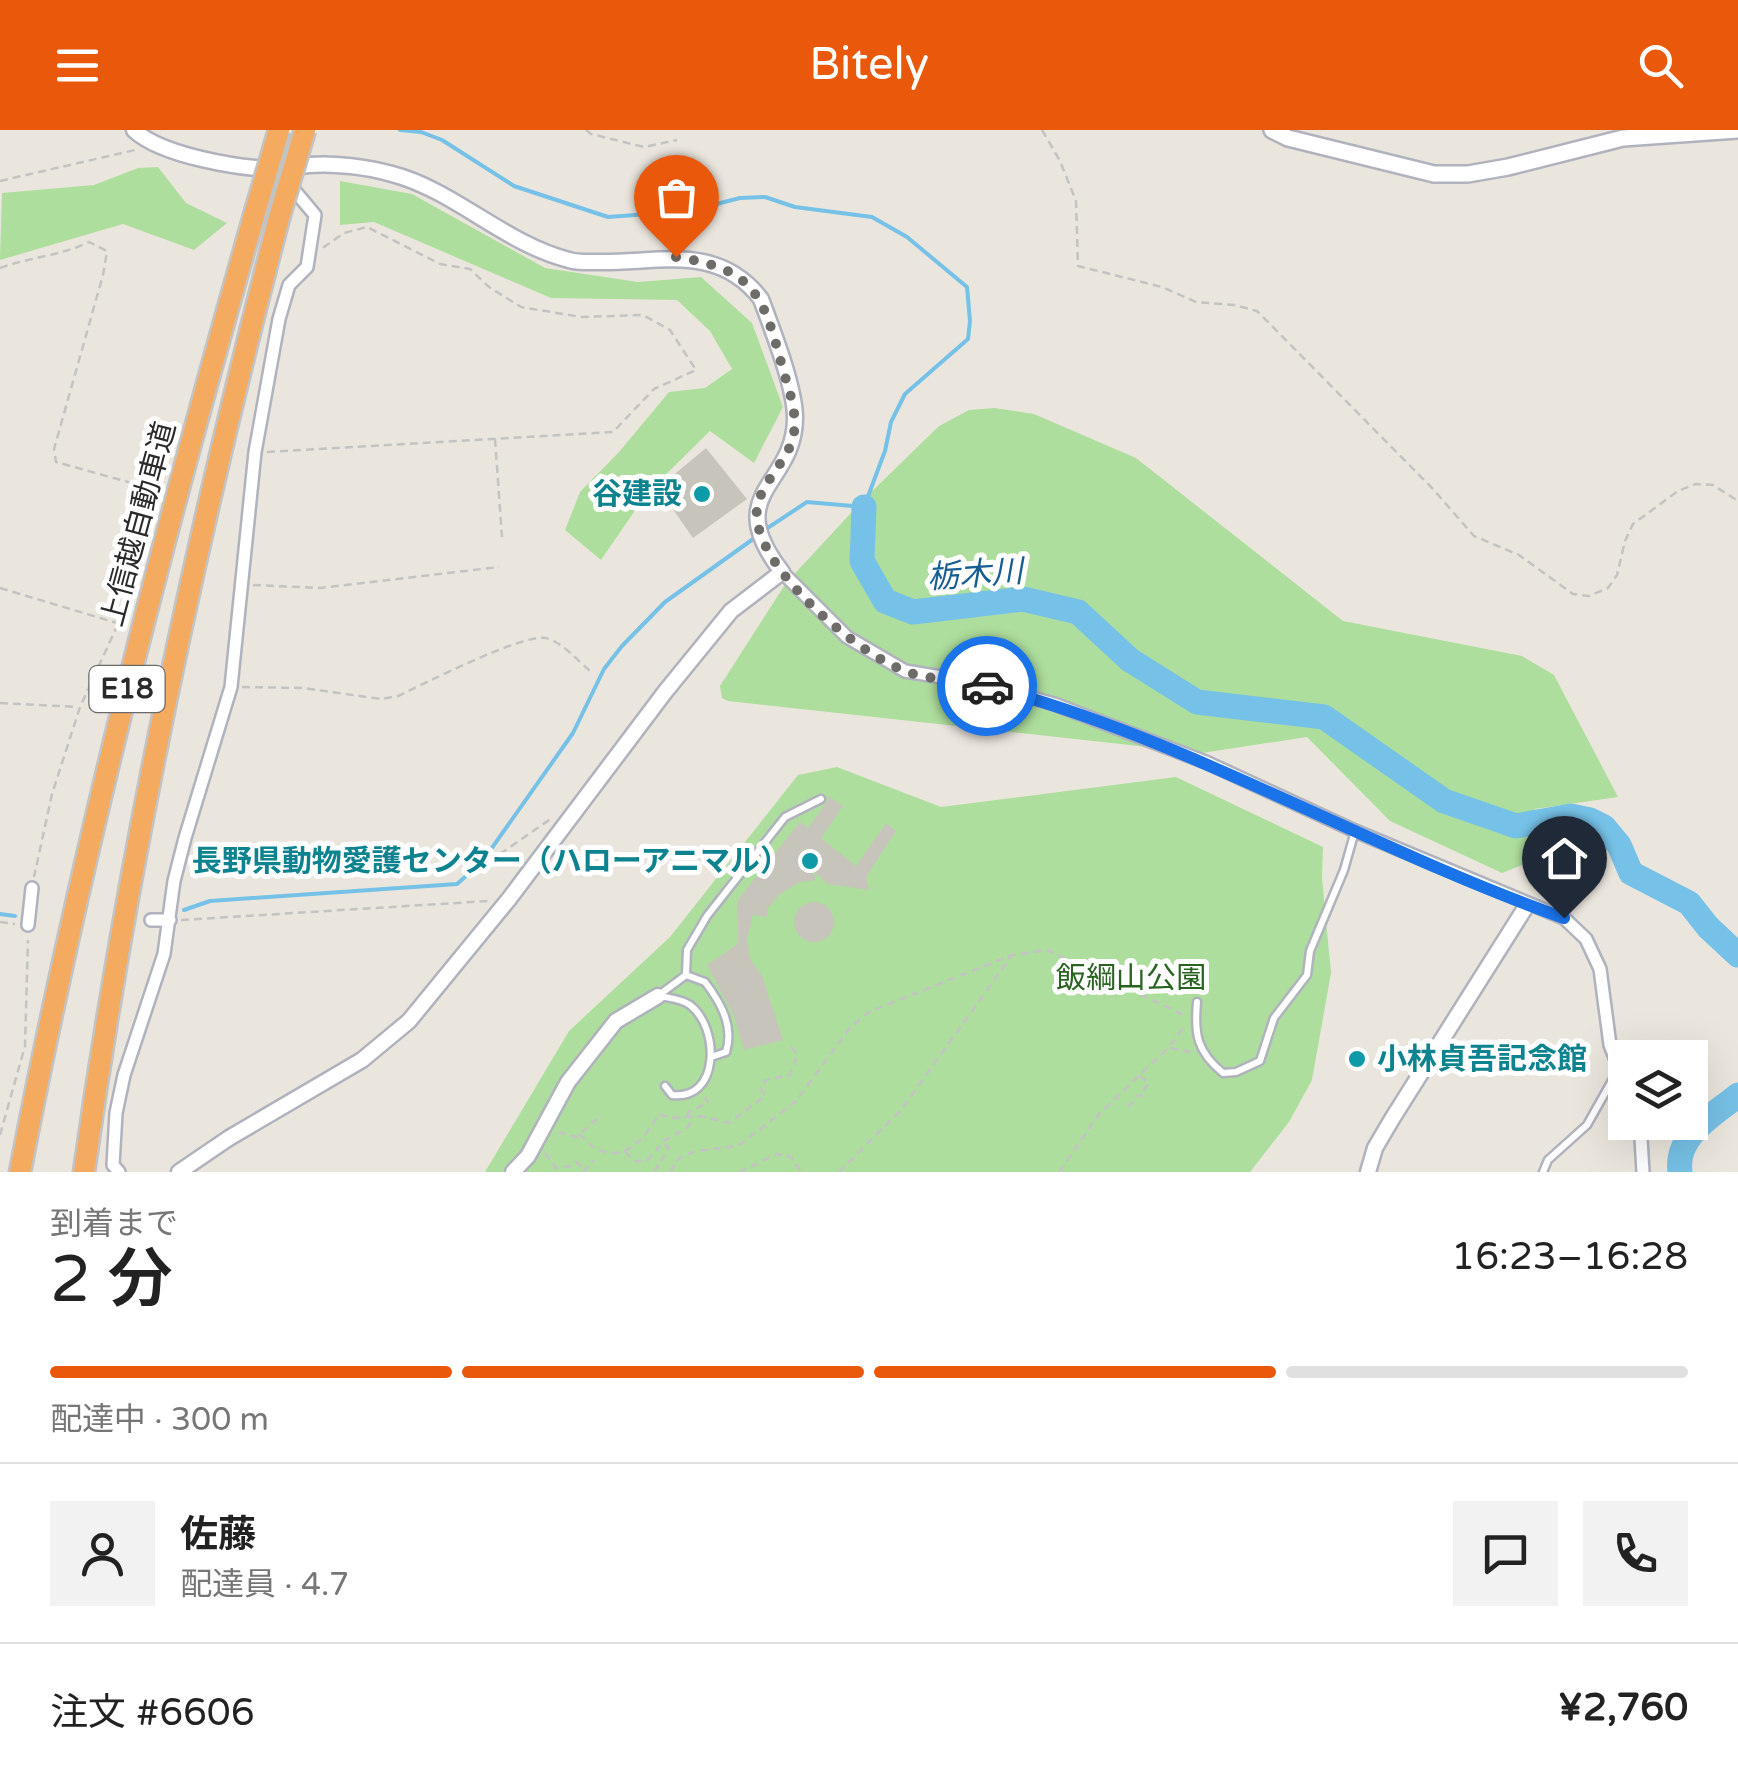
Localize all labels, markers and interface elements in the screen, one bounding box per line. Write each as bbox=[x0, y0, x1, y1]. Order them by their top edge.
icon: menu bbox=[50, 38, 105, 93]
text: Bitely bbox=[809, 38, 929, 92]
icon: search bbox=[1633, 38, 1688, 93]
pin bbox=[634, 155, 719, 258]
icon: bag bbox=[649, 170, 704, 225]
street label: 上信越自動車道 bbox=[94, 418, 184, 630]
place label: 谷建設 bbox=[592, 476, 682, 513]
marker: 谷建設 bbox=[691, 483, 713, 505]
water label: 栃木川 bbox=[926, 552, 1027, 597]
courier bbox=[937, 636, 1037, 736]
icon: car bbox=[960, 659, 1015, 714]
road number: E18 bbox=[90, 666, 164, 712]
pin bbox=[1522, 816, 1607, 919]
icon: home bbox=[1537, 831, 1592, 886]
place label: 長野県動物愛護センター（ハローアニマル） bbox=[192, 843, 790, 880]
marker: 長野県動物愛護センター（ハローアニマル） bbox=[799, 850, 821, 872]
park label: 飯綱山公園 bbox=[1056, 960, 1206, 997]
map controls bbox=[1608, 1040, 1708, 1140]
button: layers bbox=[1608, 1040, 1708, 1140]
place label: 小林貞吾記念館 bbox=[1377, 1041, 1587, 1078]
marker: 小林貞吾記念館 bbox=[1346, 1048, 1368, 1070]
text: 到着まで bbox=[50, 1205, 178, 1243]
text: 16:23–16:28 bbox=[1451, 1234, 1688, 1280]
text: 2 分 bbox=[50, 1241, 173, 1320]
text: 配達中 · 300 m bbox=[50, 1401, 269, 1439]
button: person bbox=[50, 1501, 155, 1606]
button: chat bbox=[1453, 1501, 1558, 1606]
button: phone bbox=[1583, 1501, 1688, 1606]
text: 佐藤 bbox=[180, 1512, 256, 1558]
text: 配達員 · 4.7 bbox=[180, 1566, 349, 1604]
text: ¥2,760 bbox=[1558, 1685, 1688, 1731]
text: 注文 #6606 bbox=[50, 1690, 255, 1736]

